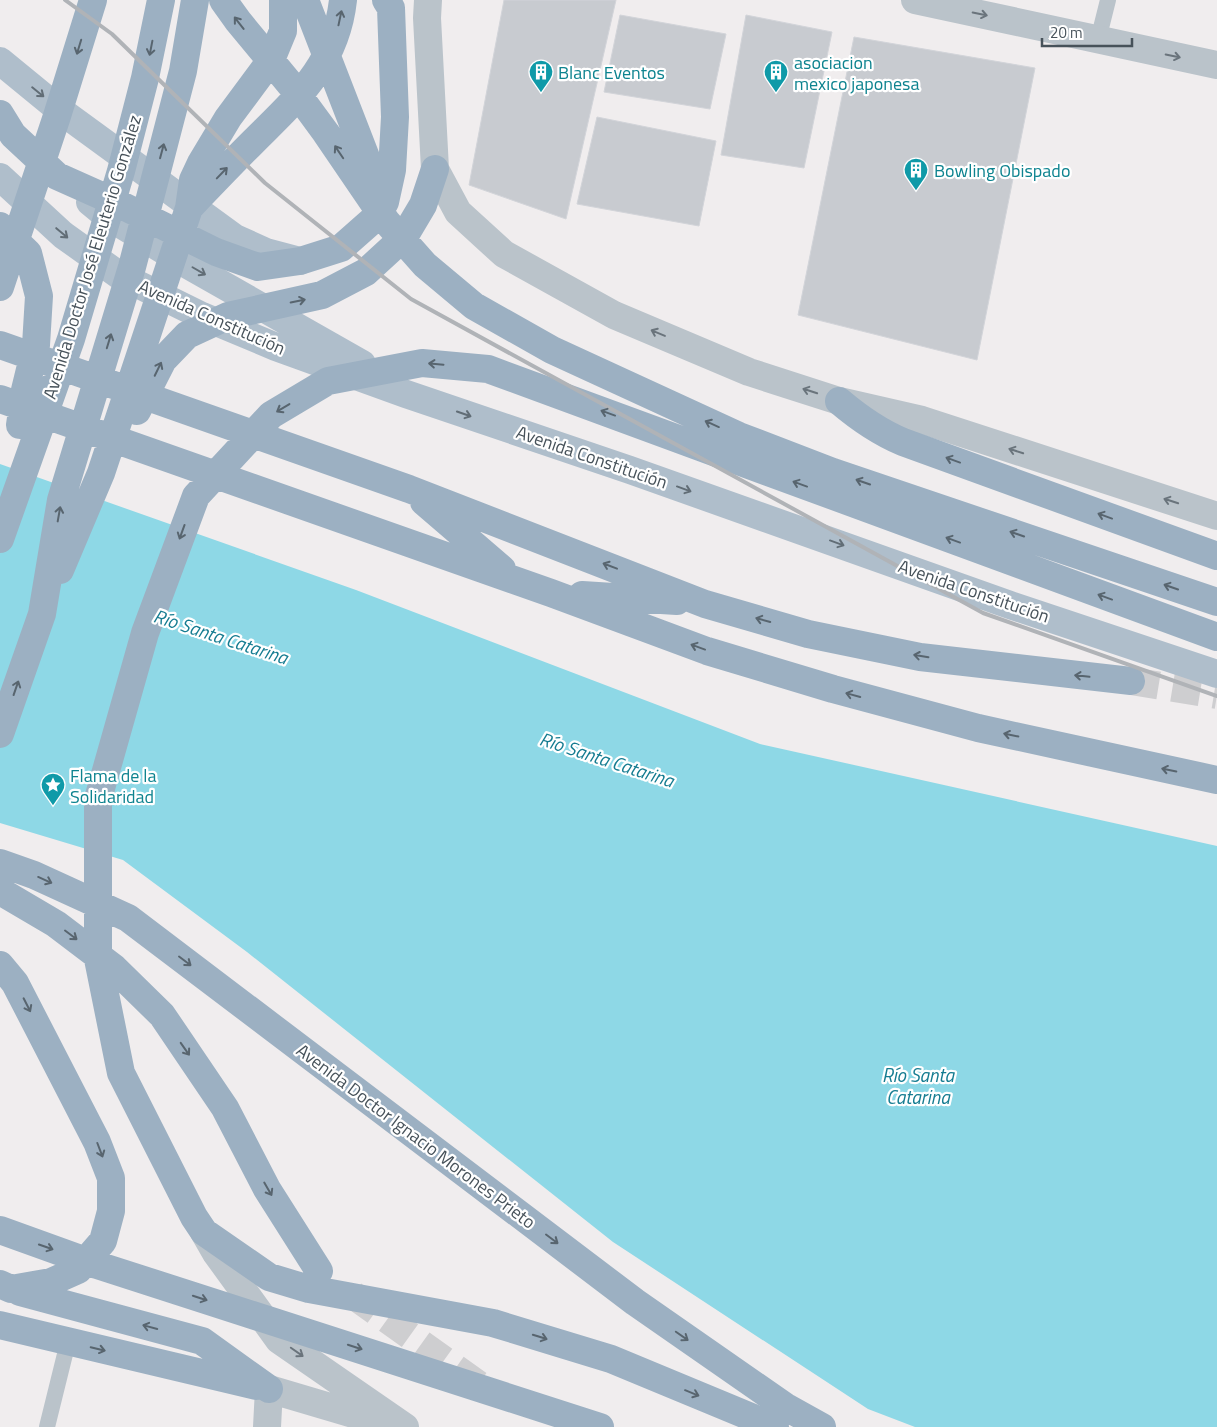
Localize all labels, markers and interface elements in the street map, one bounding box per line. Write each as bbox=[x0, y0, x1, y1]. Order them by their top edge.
one-way arrow bbox=[971, 10, 987, 19]
one-way arrow bbox=[336, 11, 345, 27]
scale bar bbox=[1042, 15, 1132, 47]
one-way arrow bbox=[234, 17, 245, 30]
text: 20 m bbox=[1050, 21, 1083, 44]
one-way arrow bbox=[73, 38, 83, 54]
one-way arrow bbox=[146, 39, 155, 55]
place label: asociacion mexico japonesa bbox=[794, 49, 919, 97]
one-way arrow bbox=[1165, 52, 1181, 61]
building icon: Blanc Eventos bbox=[528, 59, 554, 93]
place label: Blanc Eventos bbox=[558, 59, 665, 86]
building icon: asociacion mexico japonesa bbox=[763, 59, 789, 93]
one-way arrow bbox=[31, 87, 44, 98]
street label: Avenida Doctor José Eleuterio González bbox=[36, 112, 148, 402]
one-way arrow bbox=[158, 144, 167, 160]
one-way arrow bbox=[334, 145, 344, 159]
building icon: Bowling Obispado bbox=[903, 157, 929, 191]
place label: Bowling Obispado bbox=[934, 157, 1070, 184]
one-way arrow bbox=[216, 167, 228, 179]
one-way arrow bbox=[55, 228, 68, 239]
one-way arrow bbox=[192, 267, 206, 277]
street label: Avenida Constitución bbox=[134, 272, 290, 362]
one-way arrow bbox=[290, 295, 306, 305]
one-way arrow bbox=[651, 328, 666, 338]
one-way arrow bbox=[105, 334, 115, 350]
one-way arrow bbox=[428, 360, 444, 369]
one-way arrow bbox=[154, 362, 163, 377]
one-way arrow bbox=[802, 386, 818, 396]
one-way arrow bbox=[276, 403, 290, 413]
one-way arrow bbox=[601, 408, 616, 417]
one-way arrow bbox=[455, 409, 471, 419]
street label: Avenida Constitución bbox=[513, 418, 671, 496]
one-way arrow bbox=[705, 418, 720, 428]
one-way arrow bbox=[1009, 445, 1025, 455]
one-way arrow bbox=[945, 455, 961, 464]
one-way arrow bbox=[856, 477, 871, 486]
one-way arrow bbox=[793, 479, 809, 488]
one-way arrow bbox=[675, 485, 691, 494]
one-way arrow bbox=[1163, 496, 1179, 505]
one-way arrow bbox=[54, 507, 64, 523]
one-way arrow bbox=[1098, 511, 1114, 520]
one-way arrow bbox=[177, 524, 186, 539]
one-way arrow bbox=[1009, 529, 1025, 539]
one-way arrow bbox=[946, 535, 961, 545]
one-way arrow bbox=[829, 539, 844, 548]
street label: Avenida Constitución bbox=[895, 552, 1053, 630]
one-way arrow bbox=[602, 561, 617, 570]
one-way arrow bbox=[1163, 581, 1179, 591]
one-way arrow bbox=[1098, 591, 1114, 601]
water label: Río Santa Catarina bbox=[150, 601, 293, 672]
one-way arrow bbox=[755, 615, 771, 625]
one-way arrow bbox=[691, 642, 706, 651]
one-way arrow bbox=[913, 651, 929, 661]
one-way arrow bbox=[1075, 671, 1091, 681]
one-way arrow bbox=[12, 681, 21, 697]
one-way arrow bbox=[846, 690, 862, 699]
water label: Río Santa Catarina bbox=[536, 724, 679, 795]
one-way arrow bbox=[1003, 730, 1019, 740]
place label: Flama de la Solidaridad bbox=[70, 762, 156, 810]
one-way arrow bbox=[1162, 765, 1178, 774]
place icon: Flama de la Solidaridad bbox=[40, 772, 66, 806]
one-way arrow bbox=[38, 876, 53, 886]
one-way arrow bbox=[64, 930, 77, 941]
one-way arrow bbox=[178, 956, 192, 966]
one-way arrow bbox=[23, 997, 32, 1012]
street label: Avenida Doctor Ignacio Morones Prieto bbox=[291, 1037, 541, 1235]
one-way arrow bbox=[180, 1042, 190, 1056]
water label: Río Santa Catarina bbox=[882, 1060, 956, 1111]
one-way arrow bbox=[96, 1142, 106, 1157]
one-way arrow bbox=[263, 1181, 273, 1196]
one-way arrow bbox=[545, 1234, 558, 1245]
one-way arrow bbox=[37, 1243, 53, 1252]
one-way arrow bbox=[192, 1294, 207, 1303]
one-way arrow bbox=[143, 1322, 159, 1331]
one-way arrow bbox=[675, 1331, 689, 1341]
one-way arrow bbox=[531, 1333, 547, 1342]
one-way arrow bbox=[346, 1343, 362, 1353]
one-way arrow bbox=[90, 1345, 106, 1354]
one-way arrow bbox=[290, 1347, 304, 1357]
one-way arrow bbox=[684, 1388, 699, 1398]

